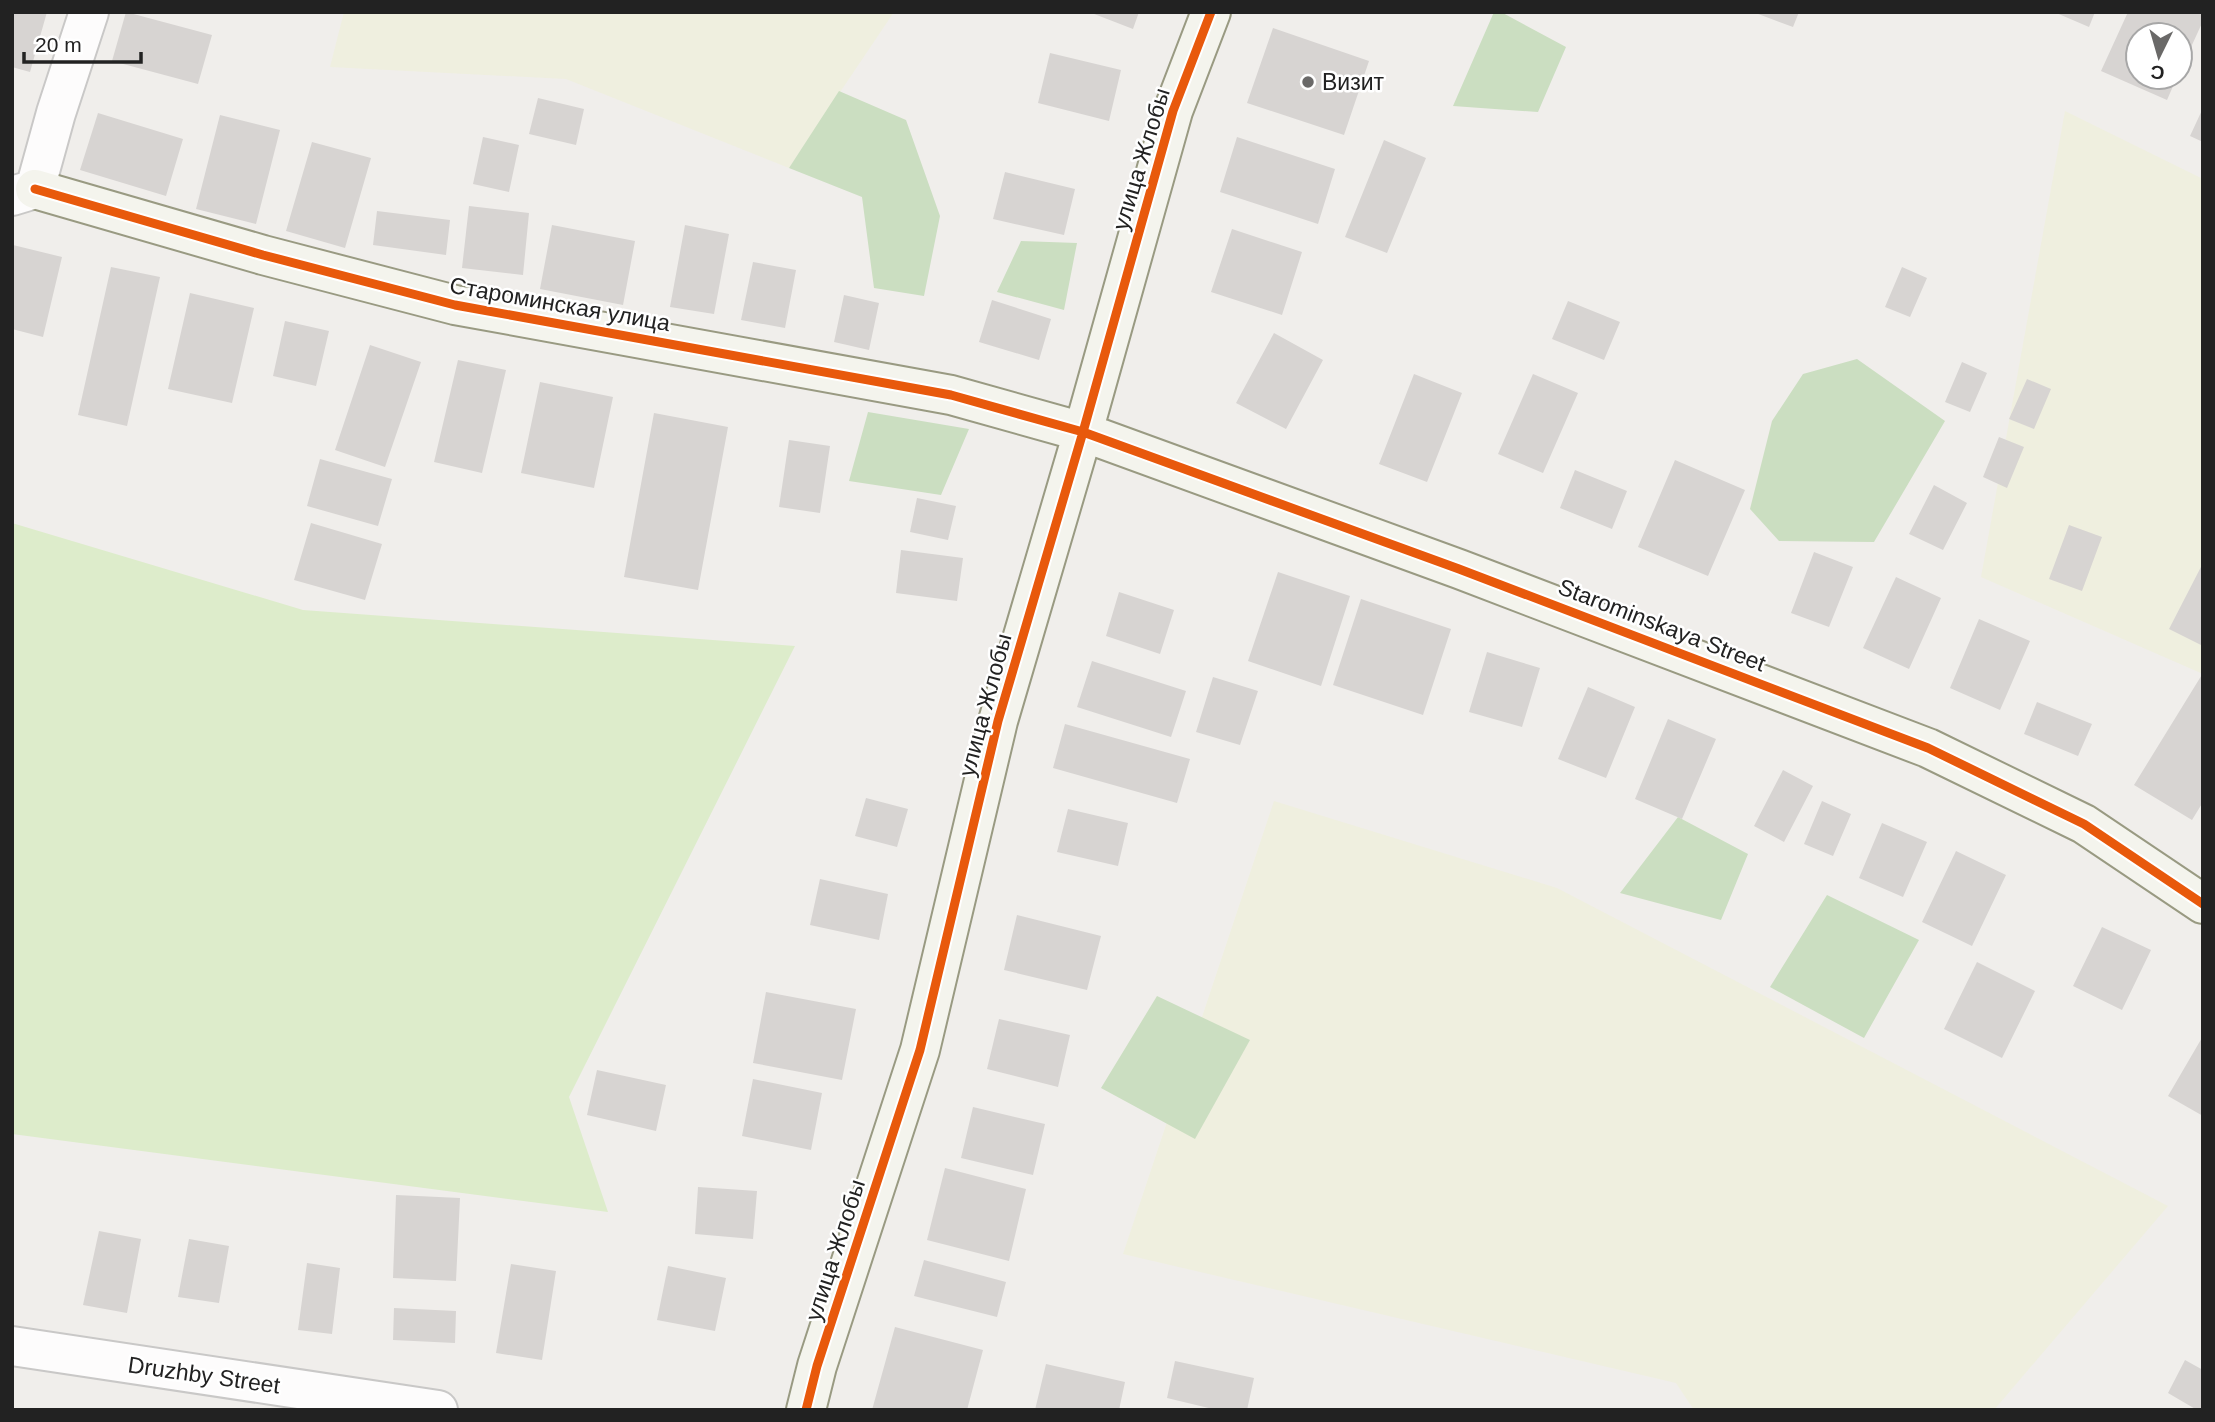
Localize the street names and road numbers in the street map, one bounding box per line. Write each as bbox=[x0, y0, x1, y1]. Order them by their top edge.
street label: улица Жлобы bbox=[1107, 85, 1175, 233]
street label: Староминская улица bbox=[448, 272, 673, 336]
street label: Starominskaya Street bbox=[1555, 573, 1770, 677]
street label: улица Жлобы bbox=[953, 631, 1017, 779]
street label: улица Жлобы bbox=[800, 1176, 870, 1324]
street label: Druzhby Street bbox=[126, 1351, 282, 1399]

